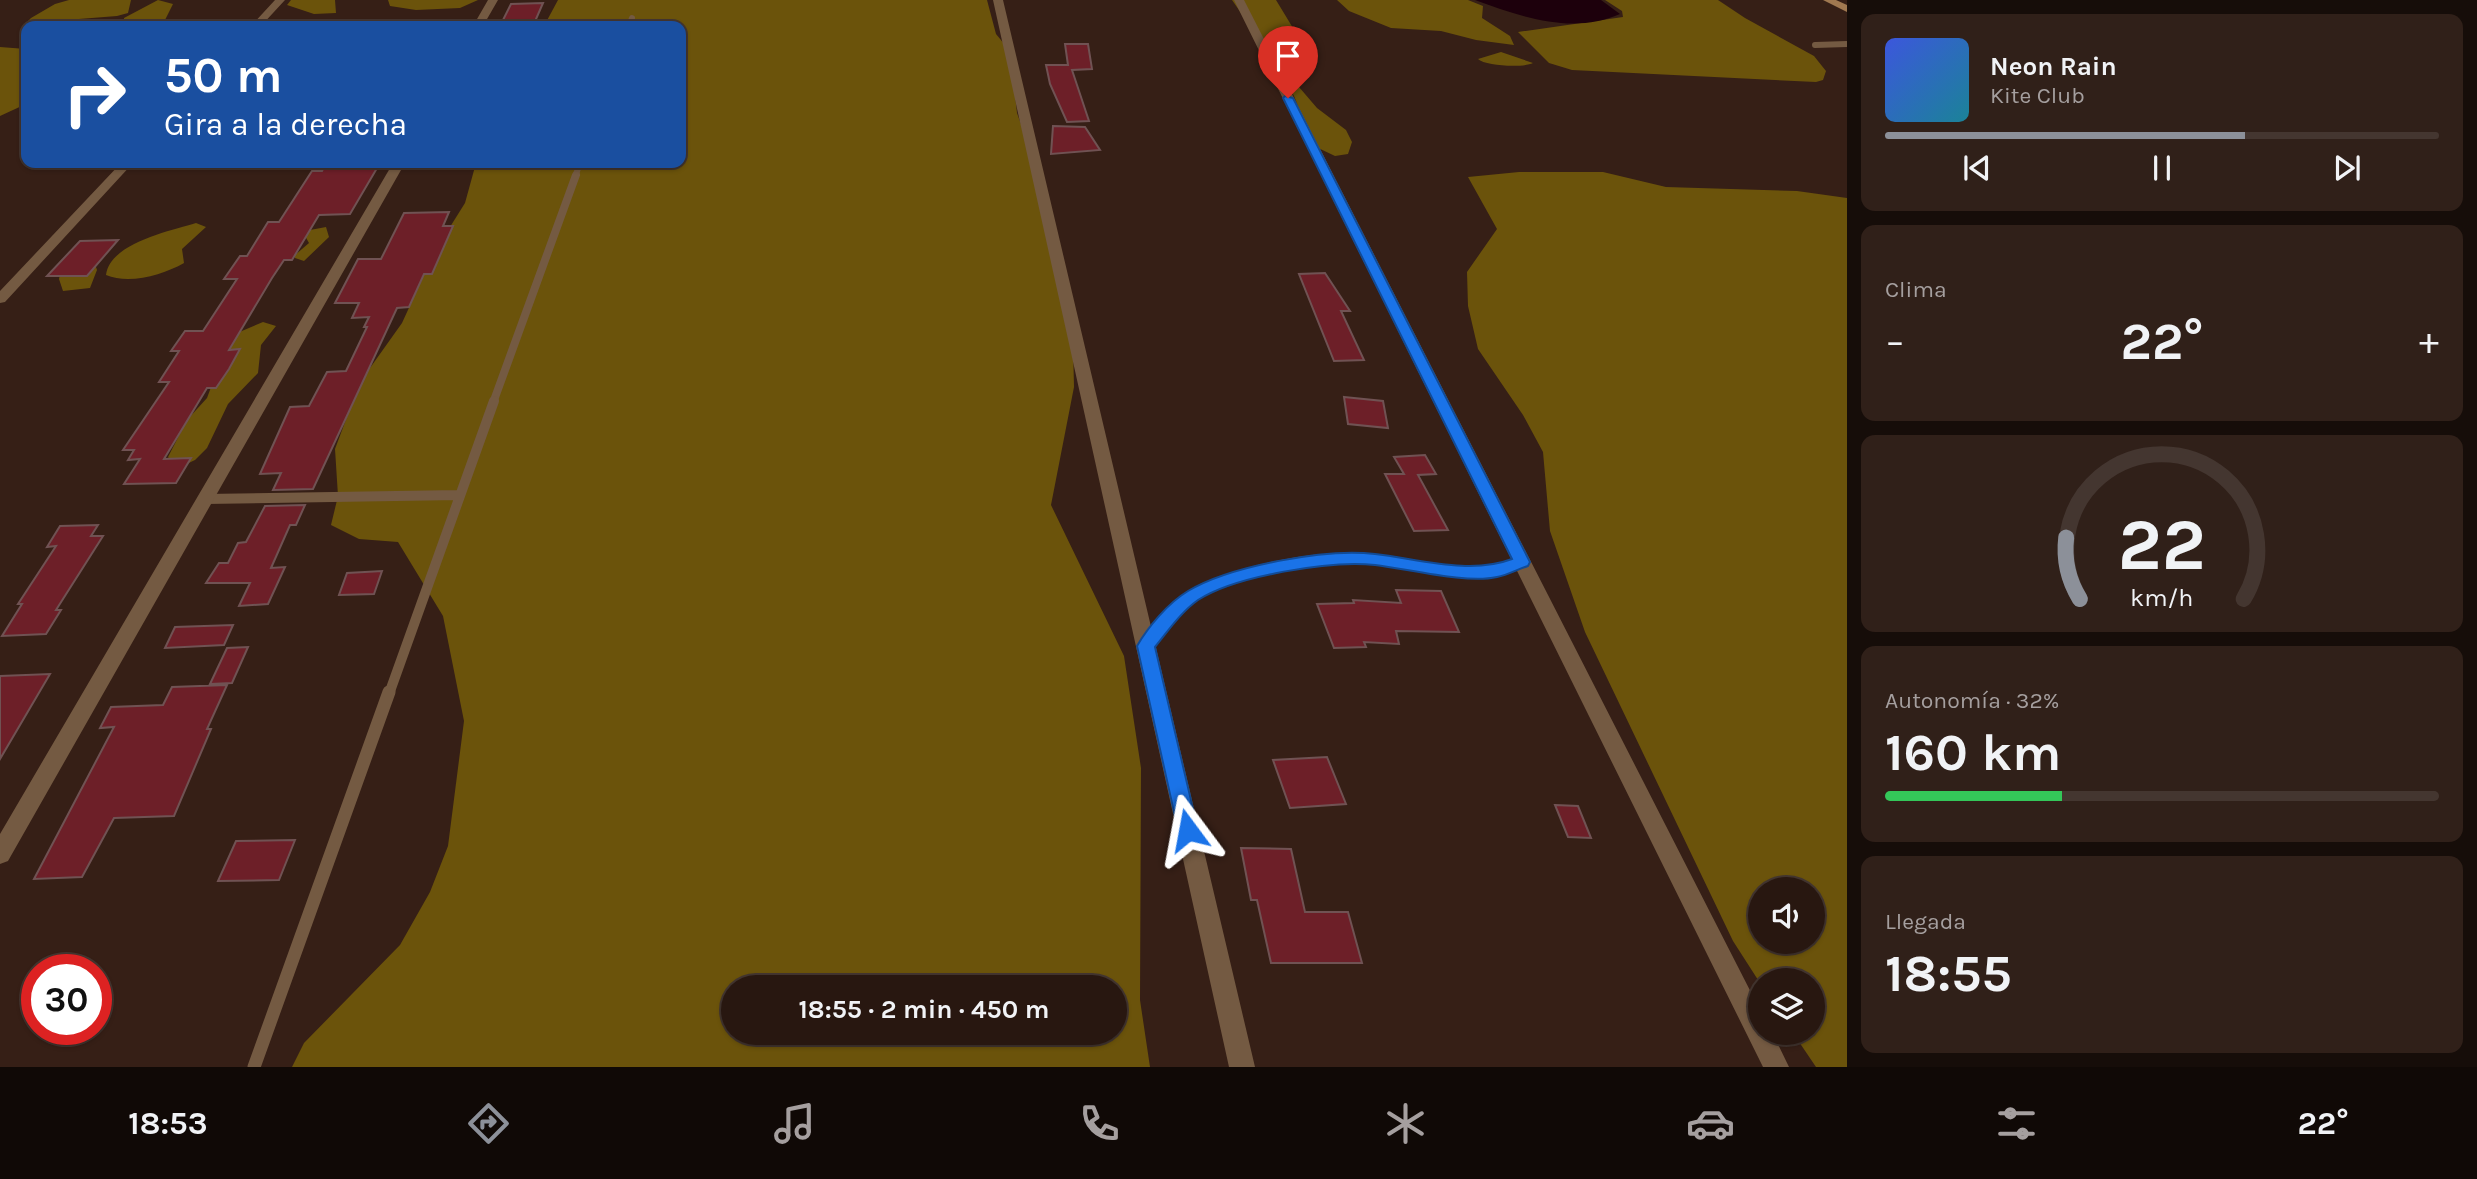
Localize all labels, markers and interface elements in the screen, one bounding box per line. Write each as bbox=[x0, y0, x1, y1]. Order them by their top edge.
pin bbox=[1258, 26, 1318, 98]
icon: arrive bbox=[1269, 37, 1307, 75]
text: 50 m bbox=[164, 47, 282, 104]
icon: right bbox=[49, 49, 140, 140]
text: Neon Rain bbox=[1990, 51, 2117, 82]
text: Kite Club bbox=[1990, 82, 2085, 109]
text: Gira a la derecha bbox=[164, 106, 407, 143]
icon: previous bbox=[1958, 149, 1996, 187]
icon: pause bbox=[2143, 149, 2181, 187]
icon: next bbox=[2328, 149, 2366, 187]
text: Clima bbox=[1885, 276, 1947, 303]
text: 22° bbox=[2120, 311, 2204, 372]
text: − bbox=[1885, 319, 1905, 364]
text: + bbox=[2419, 319, 2439, 364]
text: 22 bbox=[2118, 503, 2206, 588]
text: km/h bbox=[2130, 583, 2194, 612]
text: Autonomía · 32% bbox=[1885, 687, 2059, 714]
text: 160 km bbox=[1885, 722, 2061, 783]
position arrow bbox=[1151, 793, 1225, 867]
map controls bbox=[1748, 877, 1825, 1045]
button: sound bbox=[1748, 877, 1825, 954]
text: Llegada bbox=[1885, 908, 1966, 935]
text: 18:55 bbox=[1885, 943, 2012, 1004]
speed limit sign: 30 bbox=[21, 954, 112, 1045]
button: layers bbox=[1748, 968, 1825, 1045]
text: 18:55 · 2 min · 450 m bbox=[799, 994, 1049, 1025]
icon: directions bbox=[464, 1099, 513, 1148]
icon: music bbox=[770, 1099, 819, 1148]
icon: phone bbox=[1075, 1099, 1124, 1148]
icon: climate bbox=[1381, 1099, 1430, 1148]
icon: car bbox=[1686, 1099, 1735, 1148]
icon: filters bbox=[1992, 1099, 2041, 1148]
text: 18:53 bbox=[128, 1105, 208, 1142]
text: 22° bbox=[2297, 1105, 2349, 1142]

